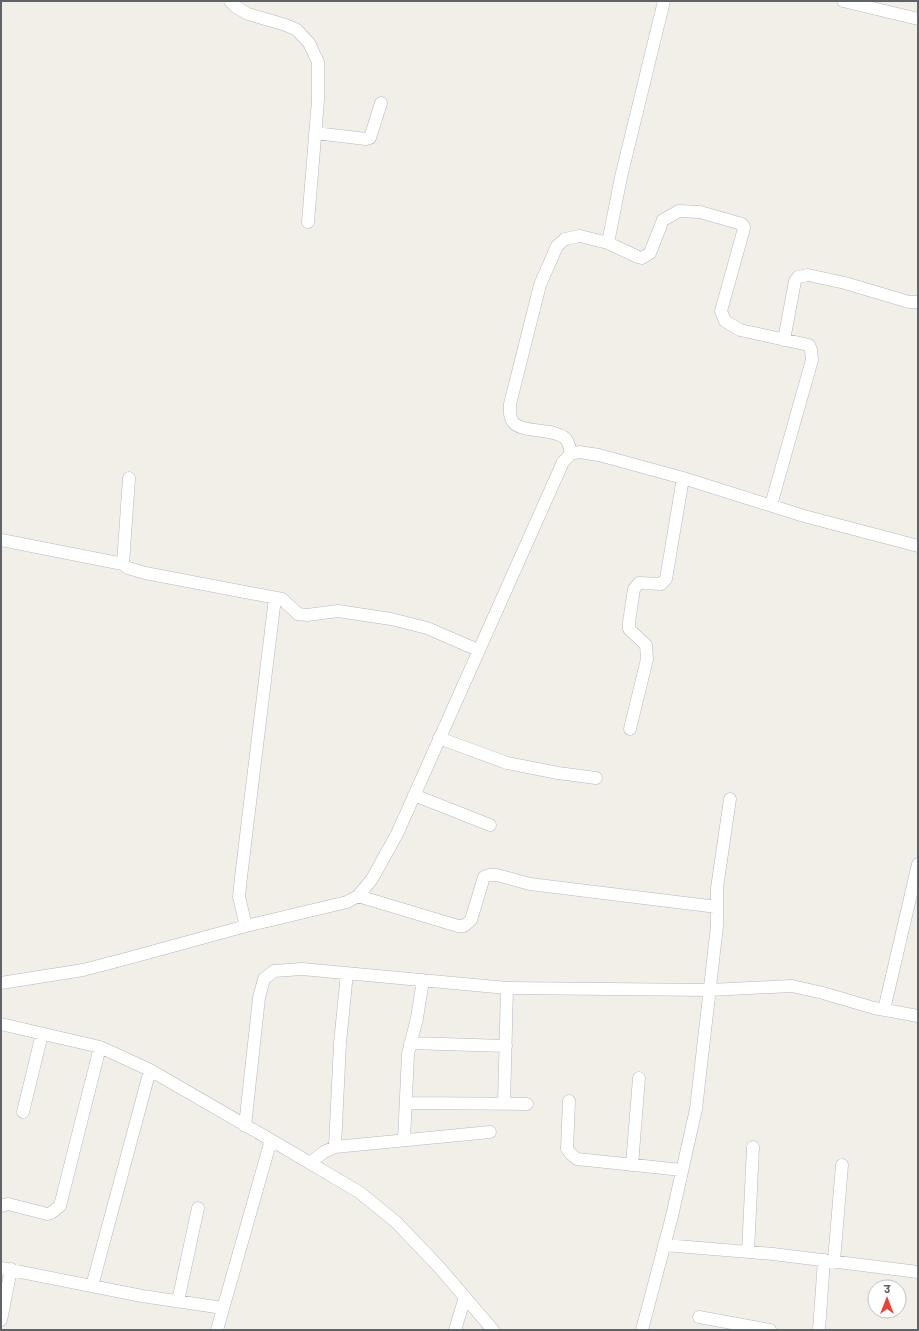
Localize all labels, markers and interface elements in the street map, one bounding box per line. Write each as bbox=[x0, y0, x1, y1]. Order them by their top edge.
north arrow bbox=[867, 1279, 907, 1319]
text: उ bbox=[883, 1281, 891, 1297]

